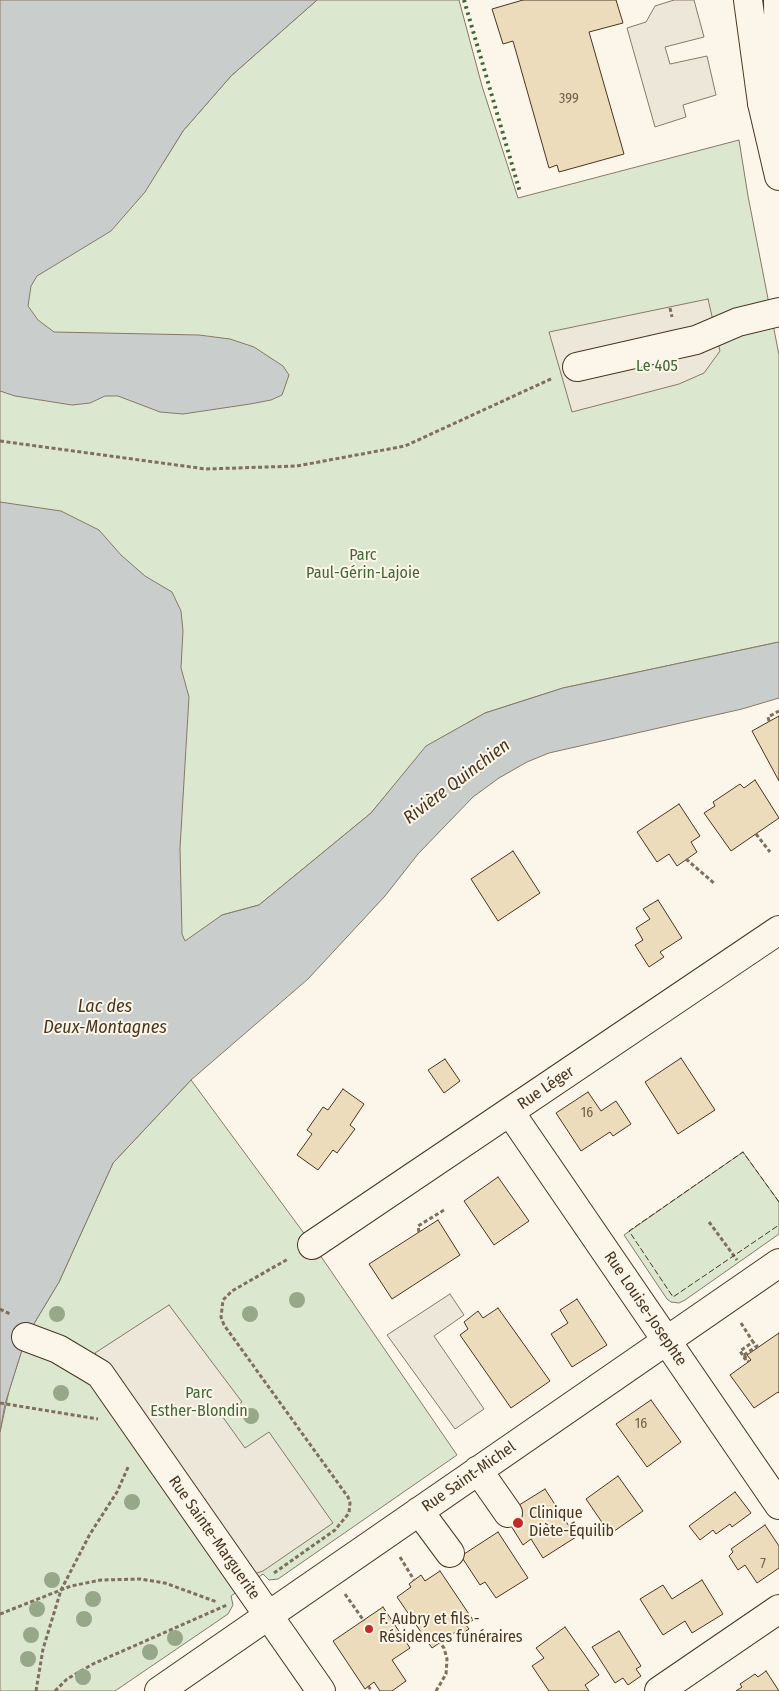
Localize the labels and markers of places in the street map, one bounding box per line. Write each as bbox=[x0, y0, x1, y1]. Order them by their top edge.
place label: Clinique Diète-Équilib bbox=[529, 1504, 614, 1542]
marker: Clinique Diète-Équilib bbox=[511, 1516, 525, 1530]
place label: F. Aubry et fils - Résidences funéraires bbox=[379, 1610, 523, 1648]
marker: F. Aubry et fils - Résidences funéraires bbox=[363, 1623, 375, 1635]

